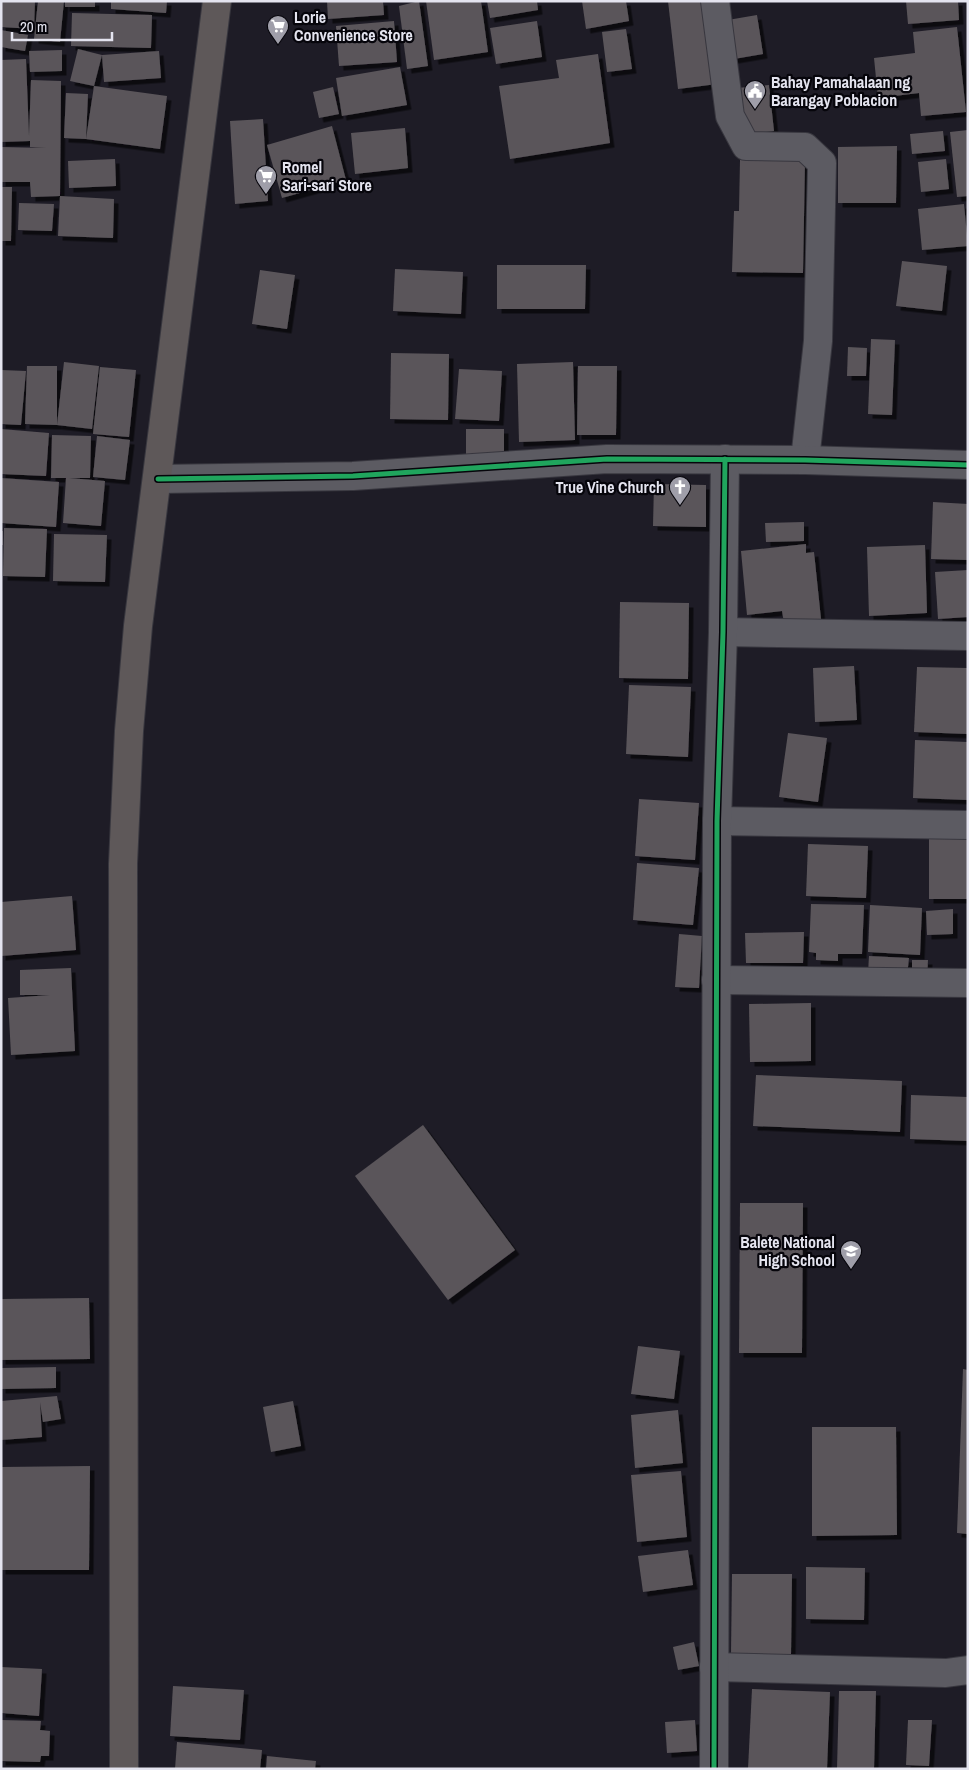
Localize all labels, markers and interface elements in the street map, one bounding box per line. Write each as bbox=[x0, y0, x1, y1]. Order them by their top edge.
place label: Lorie Convenience Store bbox=[294, 6, 413, 46]
scale bar bbox=[12, 10, 112, 42]
supermarket icon: Lorie Convenience Store bbox=[266, 14, 290, 45]
text: 20 m bbox=[20, 16, 47, 37]
place label: Bahay Pamahalaan ng Barangay Poblacion bbox=[771, 71, 910, 111]
public building icon: Bahay Pamahalaan ng Barangay Poblacion bbox=[743, 79, 767, 110]
place label: Romel Sari-sari Store bbox=[282, 156, 372, 196]
supermarket icon: Romel Sari-sari Store bbox=[254, 164, 278, 195]
church icon: True Vine Church bbox=[668, 475, 692, 506]
place label: True Vine Church bbox=[556, 476, 664, 498]
place label: Balete National High School bbox=[740, 1231, 835, 1271]
school or university icon: Balete National High School bbox=[839, 1239, 863, 1270]

